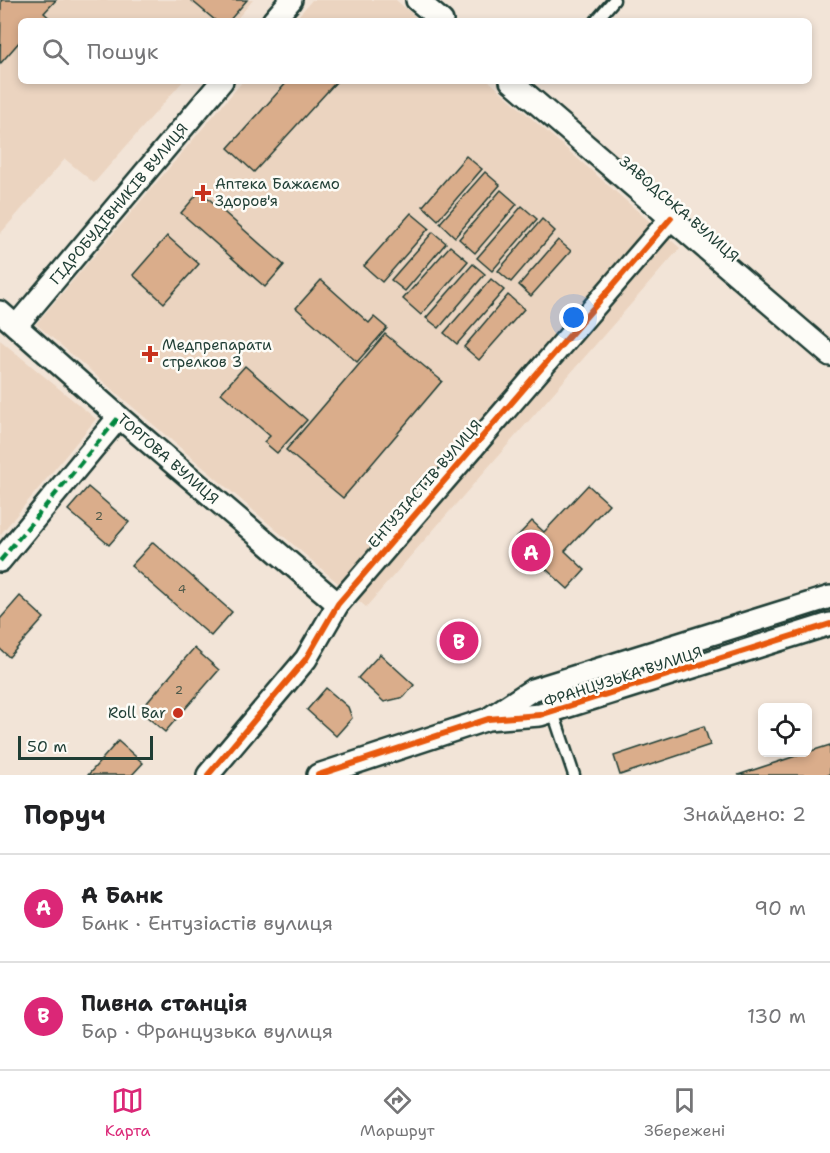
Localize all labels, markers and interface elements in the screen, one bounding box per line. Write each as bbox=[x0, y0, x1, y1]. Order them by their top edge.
search box bbox=[18, 18, 812, 84]
icon: search bbox=[39, 35, 72, 68]
text: Пошук bbox=[87, 37, 158, 66]
street label: ГІДРОБУДІВНИКІВ ВУЛИЦЯ bbox=[45, 119, 193, 289]
street label: ЗАВОДСЬКА ВУЛИЦЯ bbox=[615, 152, 743, 266]
place label: Аптека Бажаємо Здоров'я bbox=[215, 174, 340, 211]
marker: Аптека Бажаємо Здоров'я bbox=[196, 186, 210, 200]
your location bbox=[559, 303, 588, 332]
place label: Медпрепарати стрелков 3 bbox=[162, 335, 272, 372]
marker: Медпрепарати стрелков 3 bbox=[143, 347, 157, 361]
street label: ТОРГОВА ВУЛИЦЯ bbox=[113, 409, 223, 509]
street label: ЕНТУЗІАСТІВ ВУЛИЦЯ bbox=[364, 416, 486, 552]
house number: 2 bbox=[95, 508, 103, 524]
pin: A bbox=[512, 530, 550, 574]
house number: 4 bbox=[178, 581, 186, 597]
pin: B bbox=[440, 618, 478, 664]
street label: ФРАНЦУЗЬКА ВУЛИЦЯ bbox=[541, 642, 705, 712]
house number: 2 bbox=[175, 682, 183, 698]
place label: Roll Bar bbox=[108, 703, 166, 723]
map controls bbox=[758, 703, 812, 757]
button: locate bbox=[758, 703, 812, 757]
marker: Roll Bar bbox=[171, 706, 185, 720]
scale bar bbox=[18, 733, 153, 760]
text: 50 m bbox=[27, 736, 67, 757]
text: Поруч bbox=[24, 797, 106, 832]
text: Знайдено: 2 bbox=[683, 801, 806, 827]
text: А Банк bbox=[81, 881, 163, 910]
text: A bbox=[36, 895, 51, 921]
text: 90 m bbox=[754, 895, 806, 921]
text: Банк · Ентузіастів вулиця bbox=[81, 910, 333, 936]
text: Пивна станція bbox=[81, 989, 248, 1018]
text: B bbox=[37, 1003, 50, 1029]
text: 130 m bbox=[747, 1003, 806, 1029]
text: Бар · Французька вулиця bbox=[81, 1018, 333, 1044]
tab: Карта bbox=[105, 1084, 151, 1141]
tab: Маршрут bbox=[360, 1084, 435, 1141]
tab: Збережені bbox=[644, 1084, 725, 1141]

